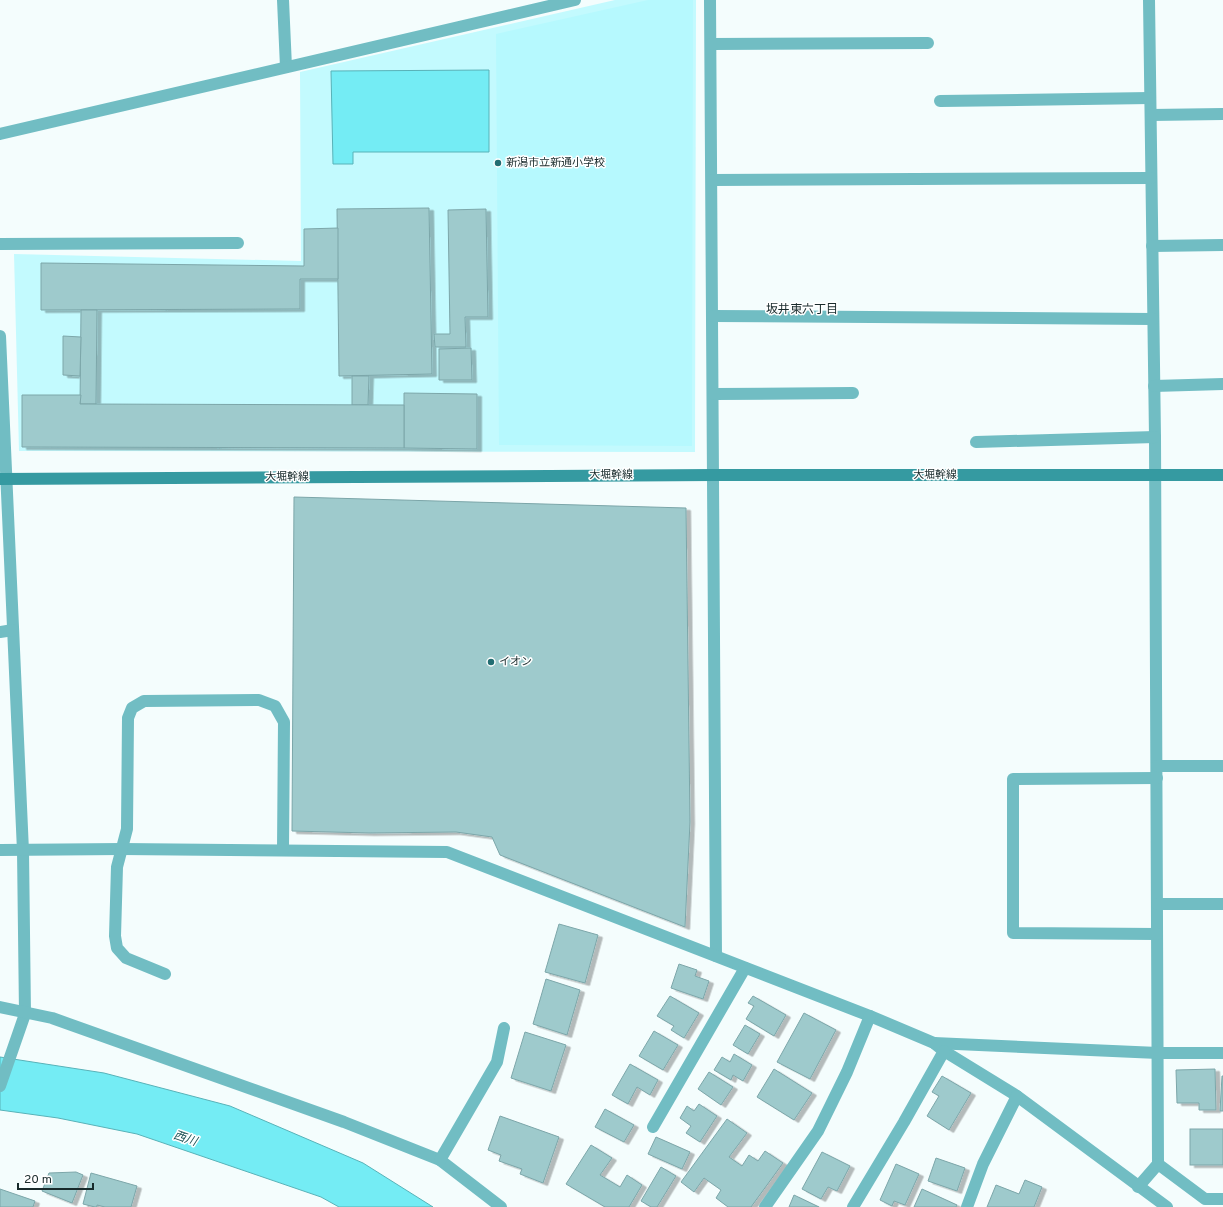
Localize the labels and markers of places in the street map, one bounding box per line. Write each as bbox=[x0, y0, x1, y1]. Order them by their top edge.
place label: 新潟市立新通小学校 bbox=[506, 156, 605, 170]
marker: 新潟市立新通小学校 bbox=[493, 158, 503, 168]
place label: イオン bbox=[499, 655, 532, 669]
marker: イオン bbox=[486, 657, 496, 667]

